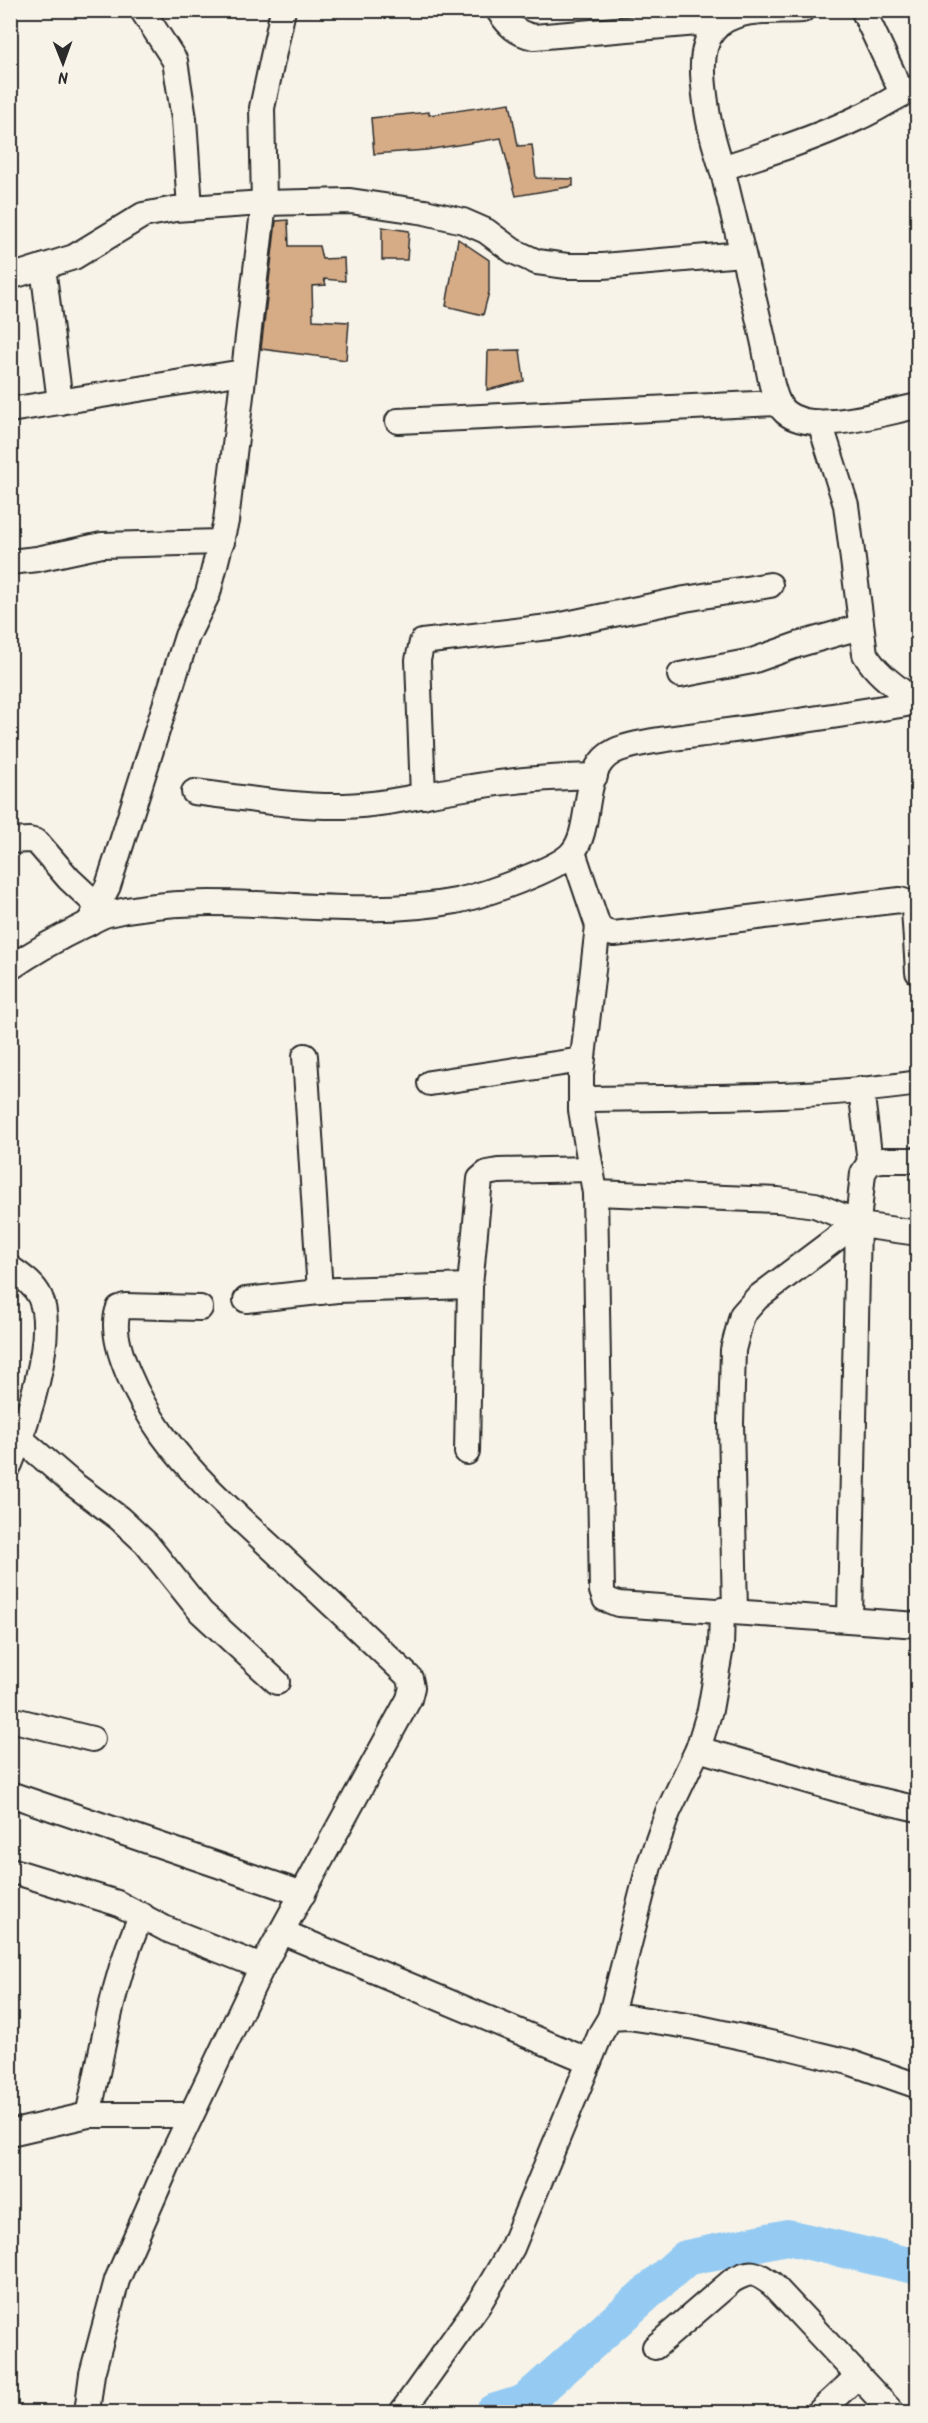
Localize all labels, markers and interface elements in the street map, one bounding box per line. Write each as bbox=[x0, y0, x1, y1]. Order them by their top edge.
north arrow bbox=[33, 33, 93, 93]
text: N bbox=[58, 64, 69, 89]

